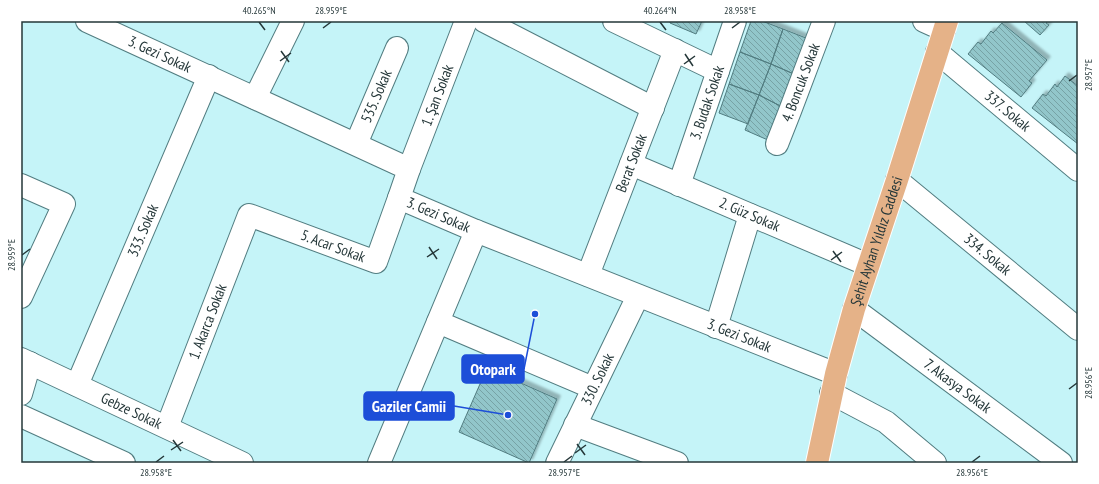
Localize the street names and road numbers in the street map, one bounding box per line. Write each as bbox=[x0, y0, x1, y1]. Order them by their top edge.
street label: 3. Gezi Sokak bbox=[125, 31, 195, 77]
street label: 4. Boncuk Sokak bbox=[777, 40, 824, 124]
street label: 1. Şan Sokak bbox=[416, 61, 457, 129]
street label: 3. Budak Sokak bbox=[685, 63, 728, 142]
street label: 535. Sokak bbox=[356, 66, 396, 125]
street label: 337. Sokak bbox=[981, 86, 1035, 136]
street label: Berat Sokak bbox=[611, 131, 651, 195]
street label: Şehit Ayhan Yıldız Caddesi bbox=[846, 174, 907, 308]
street label: 3. Gezi Sokak bbox=[404, 192, 474, 237]
street label: 2. Güz Sokak bbox=[717, 193, 783, 236]
street label: 333. Sokak bbox=[123, 201, 162, 260]
street label: 5. Acar Sokak bbox=[298, 225, 368, 266]
street label: 334. Sokak bbox=[960, 229, 1015, 279]
street label: 1. Akarca Sokak bbox=[184, 281, 231, 362]
street label: 3. Gezi Sokak bbox=[704, 314, 774, 356]
street label: 330. Sokak bbox=[576, 350, 618, 408]
street label: 7. Akasya Sokak bbox=[920, 354, 995, 417]
street label: Gebze Sokak bbox=[98, 388, 165, 433]

